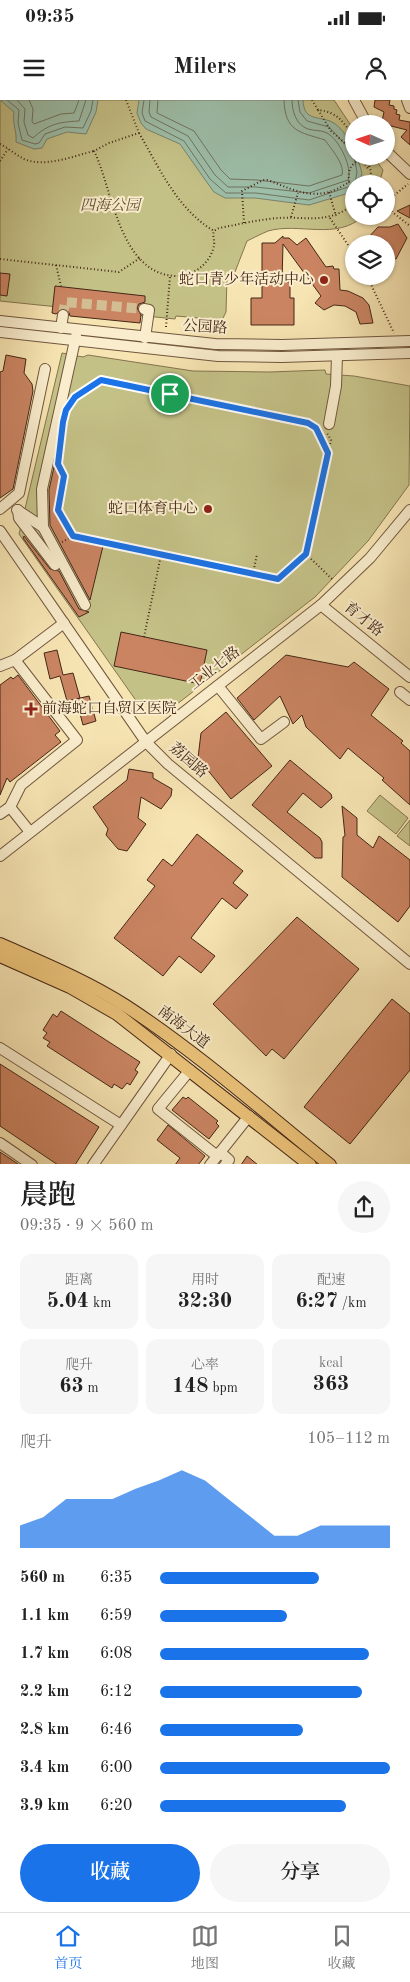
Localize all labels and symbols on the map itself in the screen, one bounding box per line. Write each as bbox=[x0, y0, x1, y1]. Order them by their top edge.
north arrow bbox=[345, 115, 395, 165]
park label: 四海公园 bbox=[80, 197, 142, 214]
place label: 蛇口青少年活动中心 bbox=[179, 271, 314, 288]
marker: 蛇口青少年活动中心 bbox=[318, 274, 330, 286]
street label: 公园路 bbox=[182, 317, 228, 337]
pin bbox=[149, 373, 191, 415]
place label: 蛇口体育中心 bbox=[108, 500, 198, 517]
marker: 蛇口体育中心 bbox=[202, 503, 214, 515]
street label: 育才路 bbox=[341, 598, 386, 640]
street label: 工业七路 bbox=[186, 643, 243, 693]
place label: 前海蛇口自贸区医院 bbox=[42, 700, 177, 717]
marker: 前海蛇口自贸区医院 bbox=[24, 702, 38, 716]
street label: 荔园路 bbox=[166, 739, 211, 781]
street label: 南海大道 bbox=[155, 1002, 213, 1052]

